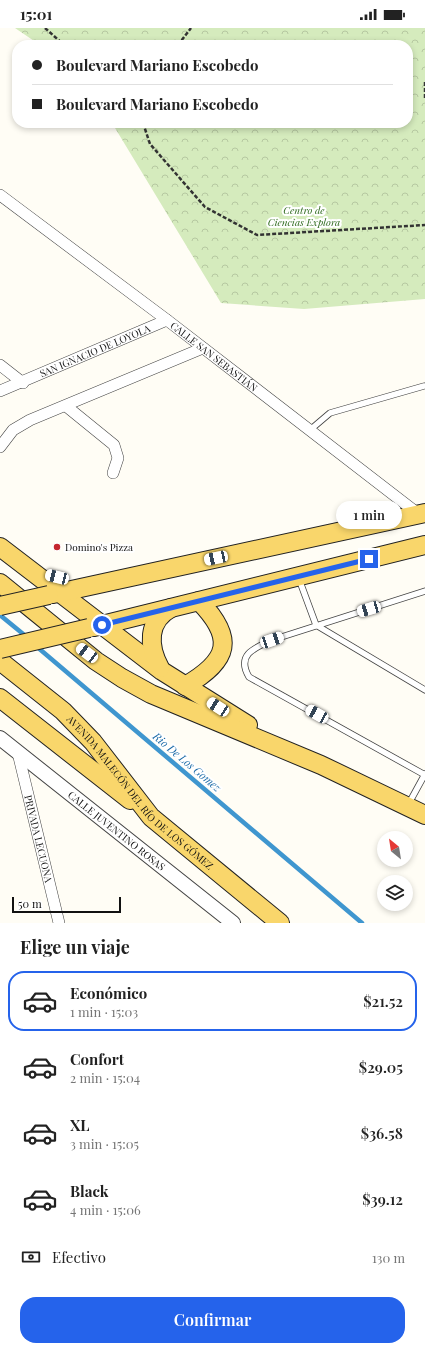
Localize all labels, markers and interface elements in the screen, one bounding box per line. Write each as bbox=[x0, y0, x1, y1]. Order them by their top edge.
text: 15:01 bbox=[20, 4, 52, 24]
text: Boulevard Mariano Escobedo bbox=[56, 55, 258, 75]
text: Boulevard Mariano Escobedo bbox=[56, 94, 258, 114]
park label: Centro de Ciencias Explora bbox=[268, 203, 340, 229]
street label: CALLE SAN SEBASTIÁN bbox=[168, 318, 260, 394]
street label: SAN IGNACIO DE LOYOLA bbox=[37, 321, 153, 380]
callout: 1 min bbox=[336, 501, 402, 529]
text: 1 min bbox=[353, 506, 385, 523]
place label: Domino's Pizza bbox=[65, 540, 133, 554]
marker: Domino's Pizza bbox=[52, 542, 62, 552]
car bbox=[203, 550, 229, 566]
route end bbox=[360, 550, 378, 568]
car bbox=[44, 568, 70, 586]
car bbox=[356, 600, 382, 618]
route start bbox=[93, 616, 111, 634]
car bbox=[259, 630, 285, 650]
car bbox=[74, 641, 100, 665]
car bbox=[205, 695, 231, 719]
car bbox=[304, 703, 330, 725]
street label: AVENIDA MALECÓN DEL RÍO DE LOS GÓMEZ bbox=[63, 711, 216, 873]
water label: Rio De Los Gomez bbox=[149, 728, 225, 795]
street label: CALLE JUVENTINO ROSAS bbox=[65, 788, 168, 874]
street label: PRIVADA LECUONA bbox=[21, 793, 56, 884]
north arrow bbox=[377, 831, 413, 867]
map controls bbox=[377, 831, 413, 911]
button: layers bbox=[377, 875, 413, 911]
scale bar bbox=[12, 895, 121, 914]
text: 50 m bbox=[18, 896, 42, 911]
text: Elige un viaje bbox=[20, 935, 130, 959]
icon: car bbox=[22, 983, 58, 1019]
text: Económico bbox=[70, 983, 147, 1003]
text: $21.52 bbox=[363, 991, 403, 1011]
text: 1 min · 15:03 bbox=[70, 1003, 138, 1020]
icon: car bbox=[22, 1049, 58, 1085]
text: Confort bbox=[70, 1049, 124, 1069]
text: $29.05 bbox=[359, 1057, 403, 1077]
text: 2 min · 15:04 bbox=[70, 1069, 140, 1086]
icon: car bbox=[22, 1115, 58, 1151]
text: XL bbox=[70, 1115, 90, 1135]
text: $36.58 bbox=[361, 1123, 403, 1143]
text: 3 min · 15:05 bbox=[70, 1135, 139, 1152]
icon: car bbox=[22, 1181, 58, 1217]
text: Black bbox=[70, 1181, 109, 1201]
text: $39.12 bbox=[362, 1189, 403, 1209]
text: 4 min · 15:06 bbox=[70, 1201, 141, 1218]
icon: cash bbox=[20, 1246, 42, 1268]
text: Efectivo bbox=[52, 1247, 106, 1267]
text: 130 m bbox=[372, 1249, 405, 1266]
button: Confirmar bbox=[20, 1297, 405, 1343]

